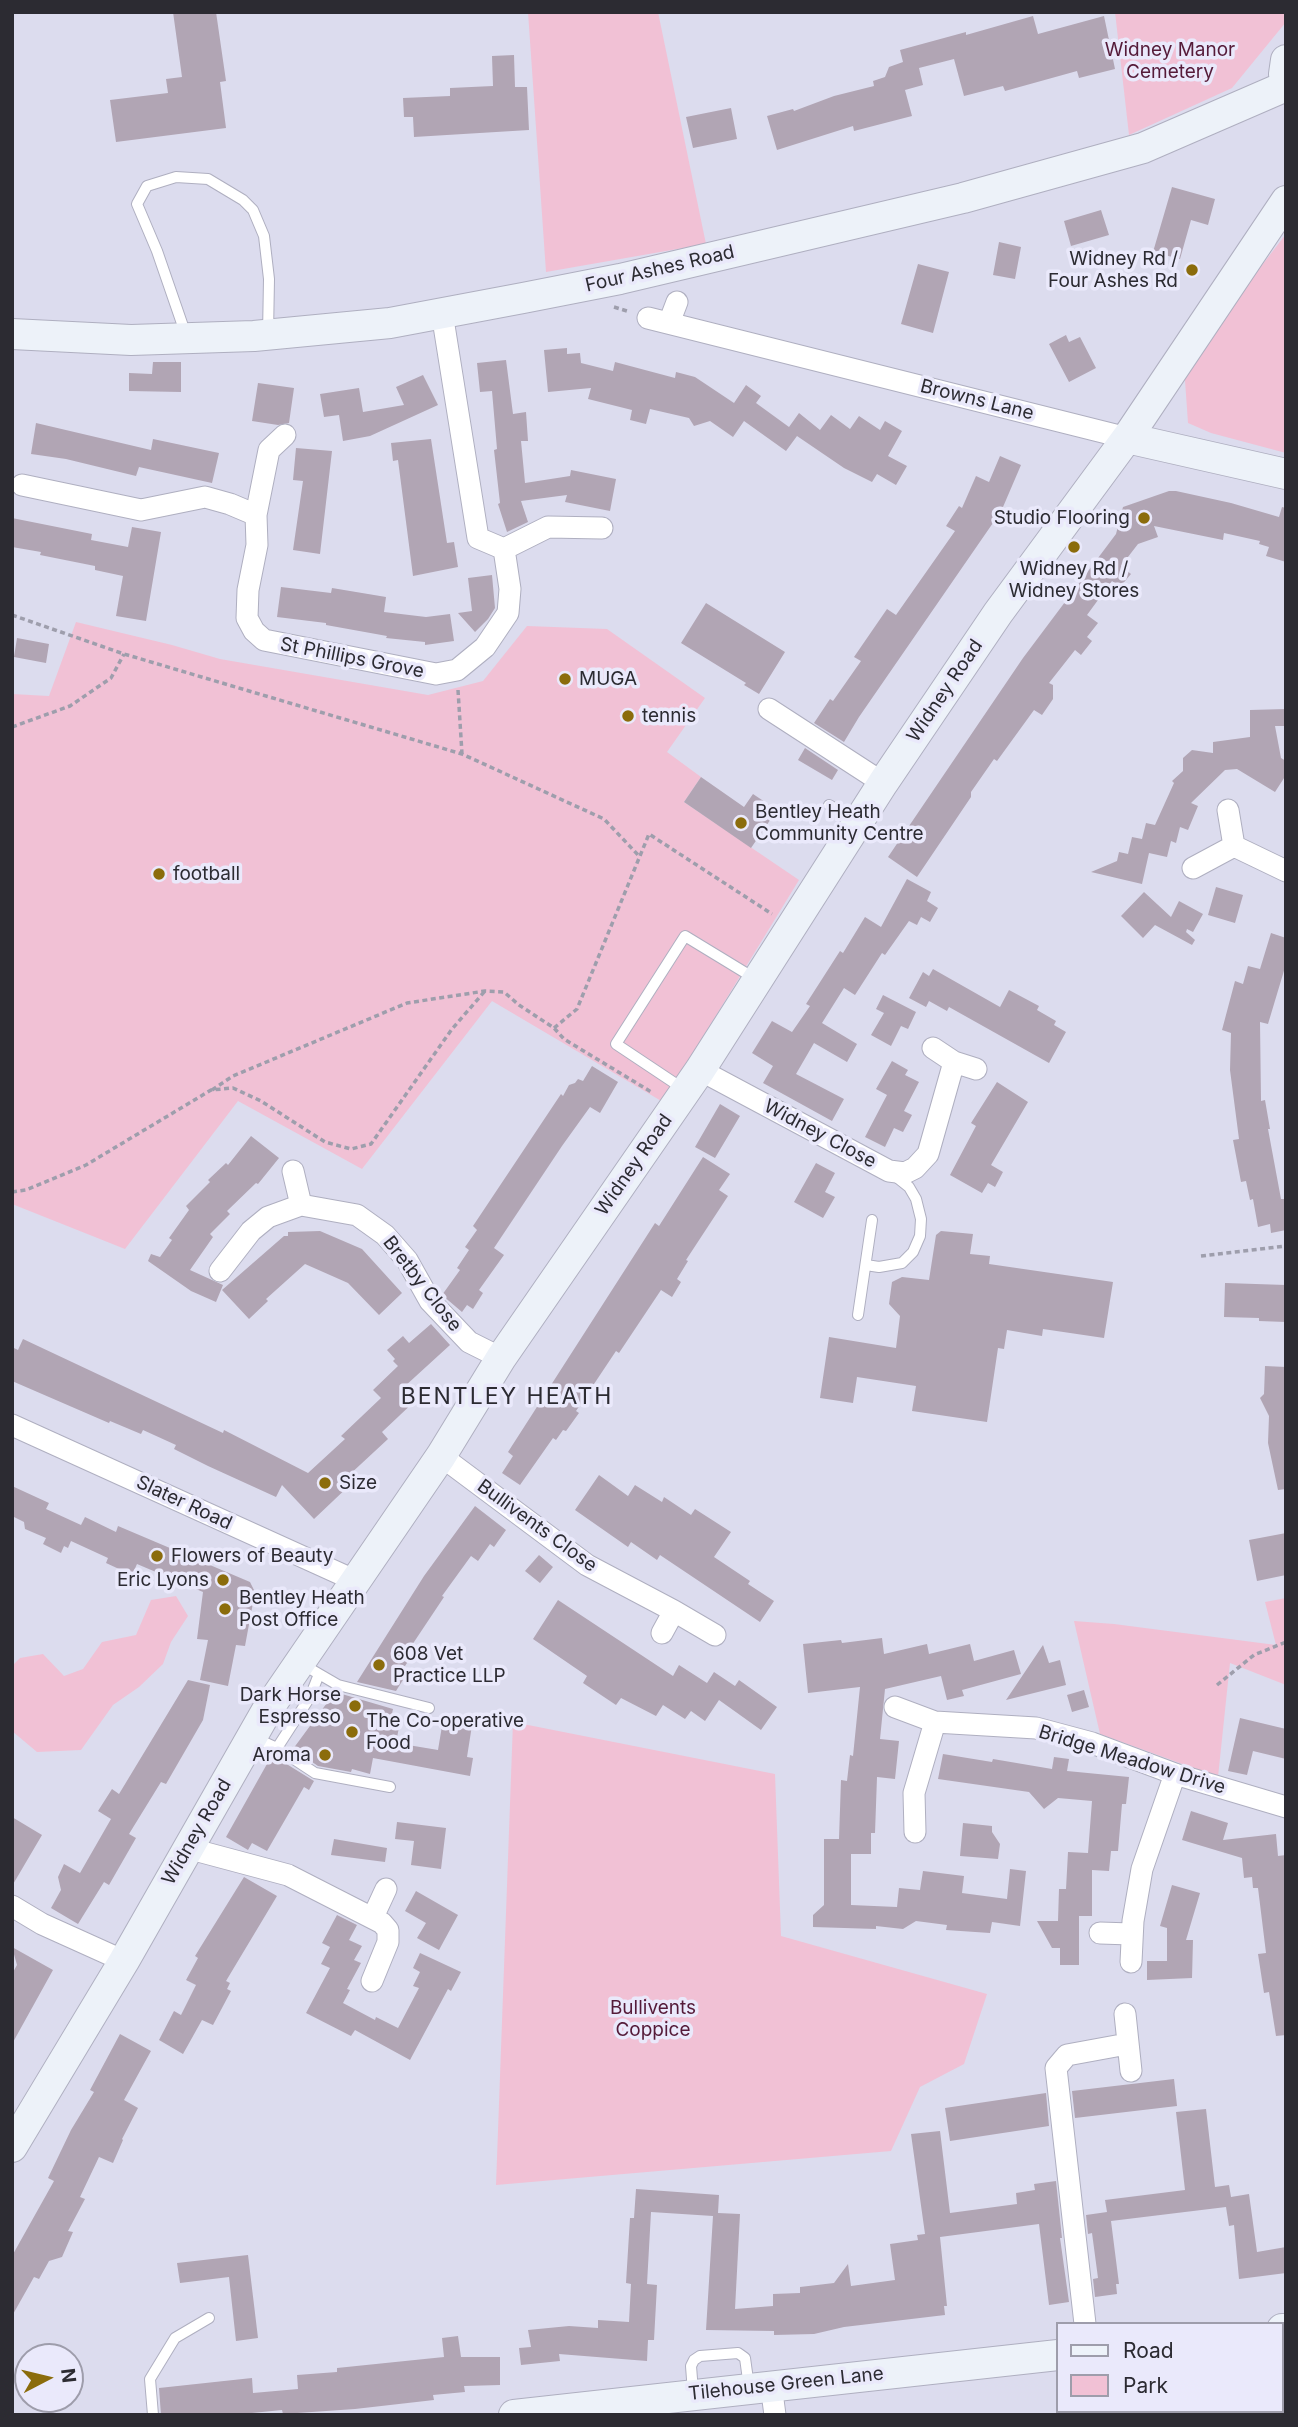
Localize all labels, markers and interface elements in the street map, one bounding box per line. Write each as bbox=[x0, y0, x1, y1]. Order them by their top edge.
park label: Widney Manor Cemetery bbox=[1105, 39, 1235, 83]
street label: Four Ashes Road bbox=[583, 241, 737, 297]
place label: Widney Rd / Four Ashes Rd bbox=[1048, 248, 1178, 292]
marker: Widney Rd / Four Ashes Rd bbox=[1184, 262, 1200, 278]
street label: Browns Lane bbox=[918, 375, 1036, 425]
place label: Studio Flooring bbox=[994, 507, 1130, 529]
marker: Studio Flooring bbox=[1136, 510, 1152, 526]
marker: Widney Rd / Widney Stores bbox=[1066, 539, 1082, 555]
place label: Widney Rd / Widney Stores bbox=[1009, 558, 1139, 602]
street label: St Phillips Grove bbox=[278, 633, 426, 683]
street label: Widney Road bbox=[902, 635, 988, 747]
place label: MUGA bbox=[579, 668, 637, 690]
marker: MUGA bbox=[557, 671, 573, 687]
place label: tennis bbox=[642, 705, 696, 727]
marker: tennis bbox=[620, 708, 636, 724]
place label: Bentley Heath Community Centre bbox=[755, 801, 924, 845]
marker: Bentley Heath Community Centre bbox=[733, 815, 749, 831]
place label: football bbox=[173, 863, 240, 885]
marker: football bbox=[151, 866, 167, 882]
street label: Widney Close bbox=[760, 1095, 880, 1173]
street label: Widney Road bbox=[591, 1110, 677, 1220]
street label: Bretby Close bbox=[378, 1232, 466, 1336]
district label: BENTLEY HEATH bbox=[402, 1383, 612, 1411]
street label: Slater Road bbox=[133, 1471, 235, 1535]
place label: Size bbox=[339, 1472, 377, 1494]
marker: Size bbox=[317, 1475, 333, 1491]
street label: Bullivents Close bbox=[473, 1475, 601, 1577]
place label: Flowers of Beauty bbox=[171, 1545, 333, 1567]
marker: Flowers of Beauty bbox=[149, 1548, 165, 1564]
place label: Eric Lyons bbox=[117, 1569, 209, 1591]
marker: Eric Lyons bbox=[215, 1572, 231, 1588]
place label: Bentley Heath Post Office bbox=[239, 1587, 365, 1631]
marker: Bentley Heath Post Office bbox=[217, 1601, 233, 1617]
place label: 608 Vet Practice LLP bbox=[393, 1643, 506, 1687]
marker: 608 Vet Practice LLP bbox=[371, 1657, 387, 1673]
place label: Dark Horse Espresso bbox=[240, 1684, 341, 1728]
marker: Dark Horse Espresso bbox=[347, 1698, 363, 1714]
place label: The Co-operative Food bbox=[366, 1710, 524, 1754]
street label: Bridge Meadow Drive bbox=[1036, 1721, 1228, 1799]
marker: The Co-operative Food bbox=[344, 1724, 360, 1740]
place label: Aroma bbox=[252, 1744, 311, 1766]
marker: Aroma bbox=[317, 1747, 333, 1763]
street label: Widney Road bbox=[157, 1775, 237, 1889]
park label: Bullivents Coppice bbox=[610, 1997, 696, 2041]
legend bbox=[1056, 2322, 1284, 2413]
text: Road bbox=[1123, 2338, 1174, 2363]
north arrow bbox=[14, 2343, 84, 2413]
street label: Tilehouse Green Lane bbox=[687, 2362, 885, 2406]
text: N bbox=[56, 2367, 81, 2384]
text: Park bbox=[1123, 2373, 1168, 2398]

